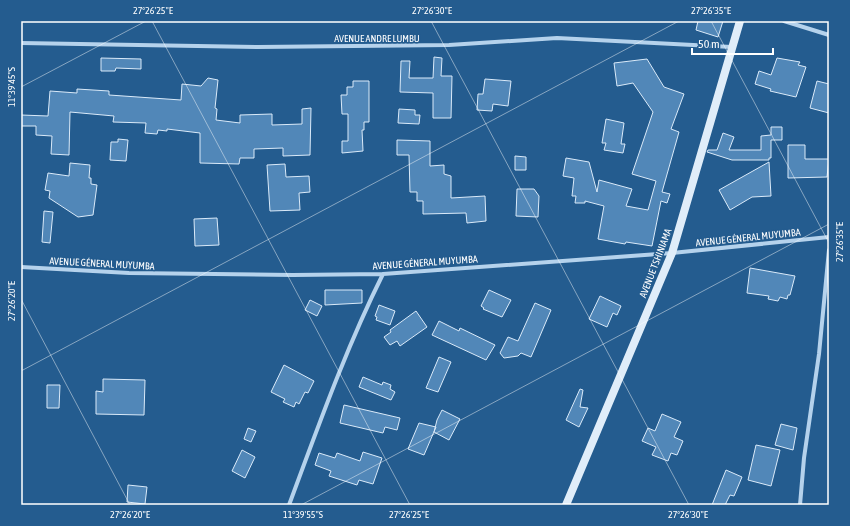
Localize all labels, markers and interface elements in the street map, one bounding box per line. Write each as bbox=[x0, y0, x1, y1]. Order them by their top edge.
text: 27°26'25"E bbox=[133, 5, 174, 16]
text: 27°26'30"E bbox=[412, 5, 453, 16]
text: 27°26'35"E bbox=[691, 5, 732, 16]
scale bar bbox=[692, 30, 773, 56]
street label: AVENUE ANDRE LUMBU bbox=[334, 33, 420, 44]
text: 50 m bbox=[698, 37, 720, 51]
text: 11°39'45"S bbox=[6, 67, 17, 107]
text: 27°26'35"E bbox=[834, 221, 845, 262]
street label: AVENUE TSHINIAMA bbox=[637, 227, 674, 299]
street label: AVENUE GÉNERAL MUYUMBA bbox=[695, 227, 801, 248]
street label: AVENUE GÉNERAL MUYUMBA bbox=[372, 253, 478, 272]
street label: AVENUE GÉNERAL MUYUMBA bbox=[49, 255, 155, 272]
text: 27°26'20"E bbox=[6, 280, 17, 321]
text: 27°26'20"E bbox=[110, 509, 151, 520]
text: 11°39'55"S bbox=[283, 509, 323, 520]
text: 27°26'25"E bbox=[389, 509, 430, 520]
text: 27°26'30"E bbox=[668, 509, 709, 520]

